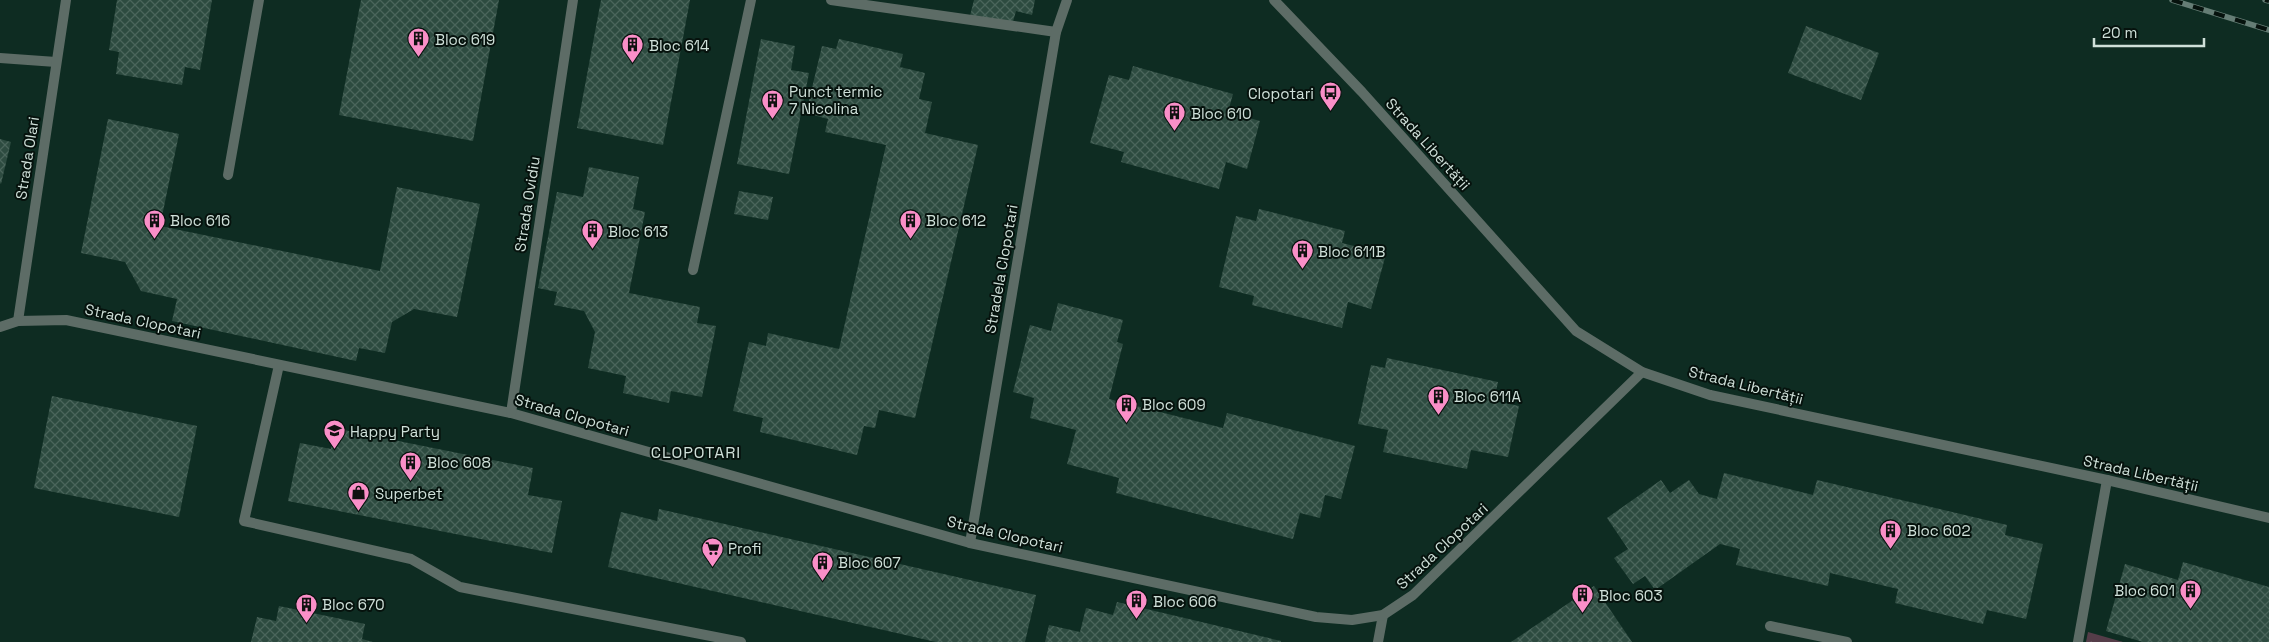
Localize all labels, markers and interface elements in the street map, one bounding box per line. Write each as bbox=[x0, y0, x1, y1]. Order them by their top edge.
scale bar bbox=[2094, 15, 2204, 47]
text: 20 m bbox=[2102, 23, 2137, 42]
building icon: Bloc 619 bbox=[407, 27, 431, 58]
place label: Bloc 619 bbox=[435, 30, 495, 49]
building icon: Bloc 614 bbox=[621, 33, 645, 64]
place label: Bloc 614 bbox=[649, 36, 709, 55]
bus stop icon: Clopotari bbox=[1318, 81, 1342, 112]
place label: Punct termic 7 Nicolina bbox=[789, 82, 883, 118]
place label: Clopotari bbox=[1248, 84, 1314, 103]
building icon: Punct termic 7 Nicolina bbox=[761, 88, 785, 119]
street label: Strada Libertății bbox=[1382, 94, 1474, 194]
building icon: Bloc 610 bbox=[1163, 101, 1187, 132]
place label: Bloc 610 bbox=[1191, 104, 1252, 123]
street label: Strada Olari bbox=[11, 115, 43, 201]
street label: Strada Ovidiu bbox=[510, 155, 544, 253]
street label: Stradela Clopotari bbox=[980, 203, 1022, 335]
building icon: Bloc 616 bbox=[142, 208, 166, 239]
building icon: Bloc 612 bbox=[898, 208, 922, 239]
place label: Bloc 616 bbox=[170, 211, 230, 230]
place label: Bloc 612 bbox=[926, 211, 986, 230]
building icon: Bloc 613 bbox=[580, 219, 604, 250]
place label: Bloc 613 bbox=[608, 222, 668, 241]
building icon: Bloc 611B bbox=[1290, 239, 1314, 270]
place label: Bloc 611B bbox=[1318, 242, 1385, 261]
street label: Strada Clopotari bbox=[83, 299, 203, 343]
street label: Strada Libertății bbox=[1687, 362, 1805, 408]
building icon: Bloc 611A bbox=[1426, 384, 1450, 415]
place label: Bloc 611A bbox=[1454, 387, 1521, 406]
street label: Strada Clopotari bbox=[513, 390, 631, 440]
building icon: Bloc 609 bbox=[1114, 392, 1138, 423]
place label: Bloc 609 bbox=[1142, 395, 1206, 414]
school or university icon: Happy Party bbox=[322, 419, 346, 450]
place label: Happy Party bbox=[350, 422, 440, 441]
district label: CLOPOTARI bbox=[651, 442, 741, 463]
building icon: Bloc 608 bbox=[399, 450, 423, 481]
street label: Strada Libertății bbox=[2082, 451, 2200, 495]
place label: Bloc 608 bbox=[427, 453, 491, 472]
shop icon: Superbet bbox=[347, 481, 371, 512]
place label: Superbet bbox=[375, 484, 443, 503]
street label: Strada Clopotari bbox=[1392, 499, 1492, 593]
street label: Strada Clopotari bbox=[945, 511, 1065, 557]
building icon: Bloc 602 bbox=[1879, 518, 1903, 549]
place label: Bloc 602 bbox=[1907, 521, 1971, 540]
supermarket icon: Profi bbox=[700, 536, 724, 567]
place label: Profi bbox=[728, 539, 761, 558]
building icon: Bloc 607 bbox=[810, 550, 834, 581]
place label: Bloc 607 bbox=[838, 553, 901, 572]
building icon: Bloc 601 bbox=[2179, 578, 2203, 609]
place label: Bloc 601 bbox=[2114, 581, 2175, 600]
building icon: Bloc 603 bbox=[1571, 583, 1595, 614]
place label: Bloc 603 bbox=[1599, 586, 1663, 605]
building icon: Bloc 606 bbox=[1125, 589, 1149, 620]
building icon: Bloc 670 bbox=[294, 592, 318, 623]
place label: Bloc 606 bbox=[1153, 592, 1217, 611]
place label: Bloc 670 bbox=[322, 595, 385, 614]

